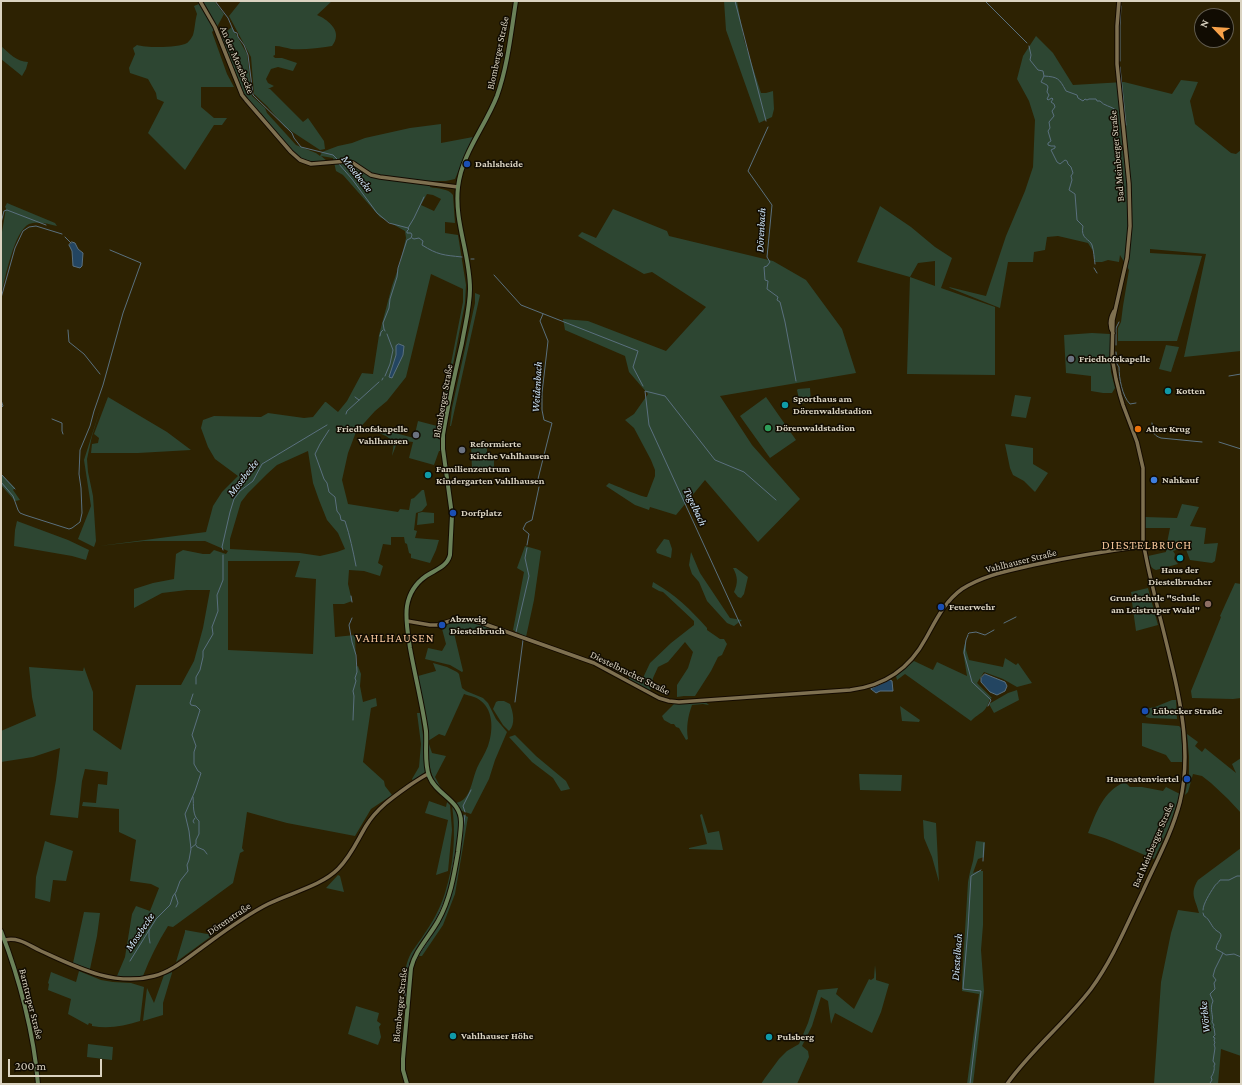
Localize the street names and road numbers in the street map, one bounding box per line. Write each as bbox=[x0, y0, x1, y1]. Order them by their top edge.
street label: Blomberger Straße bbox=[484, 15, 512, 91]
street label: An der Mosebecke bbox=[217, 24, 257, 96]
street label: Bad Meinberger Straße bbox=[1107, 110, 1127, 202]
street label: Blomberger Straße bbox=[431, 363, 455, 439]
street label: Vahlhauser Straße bbox=[984, 546, 1058, 576]
street label: Diestelbrucher Straße bbox=[588, 649, 672, 697]
street label: Bad Meinberger Straße bbox=[1130, 801, 1176, 889]
street label: Dörenstraße bbox=[205, 900, 253, 938]
street label: Blomberger Straße bbox=[390, 967, 410, 1043]
street label: Barntruper Straße bbox=[16, 968, 46, 1040]

